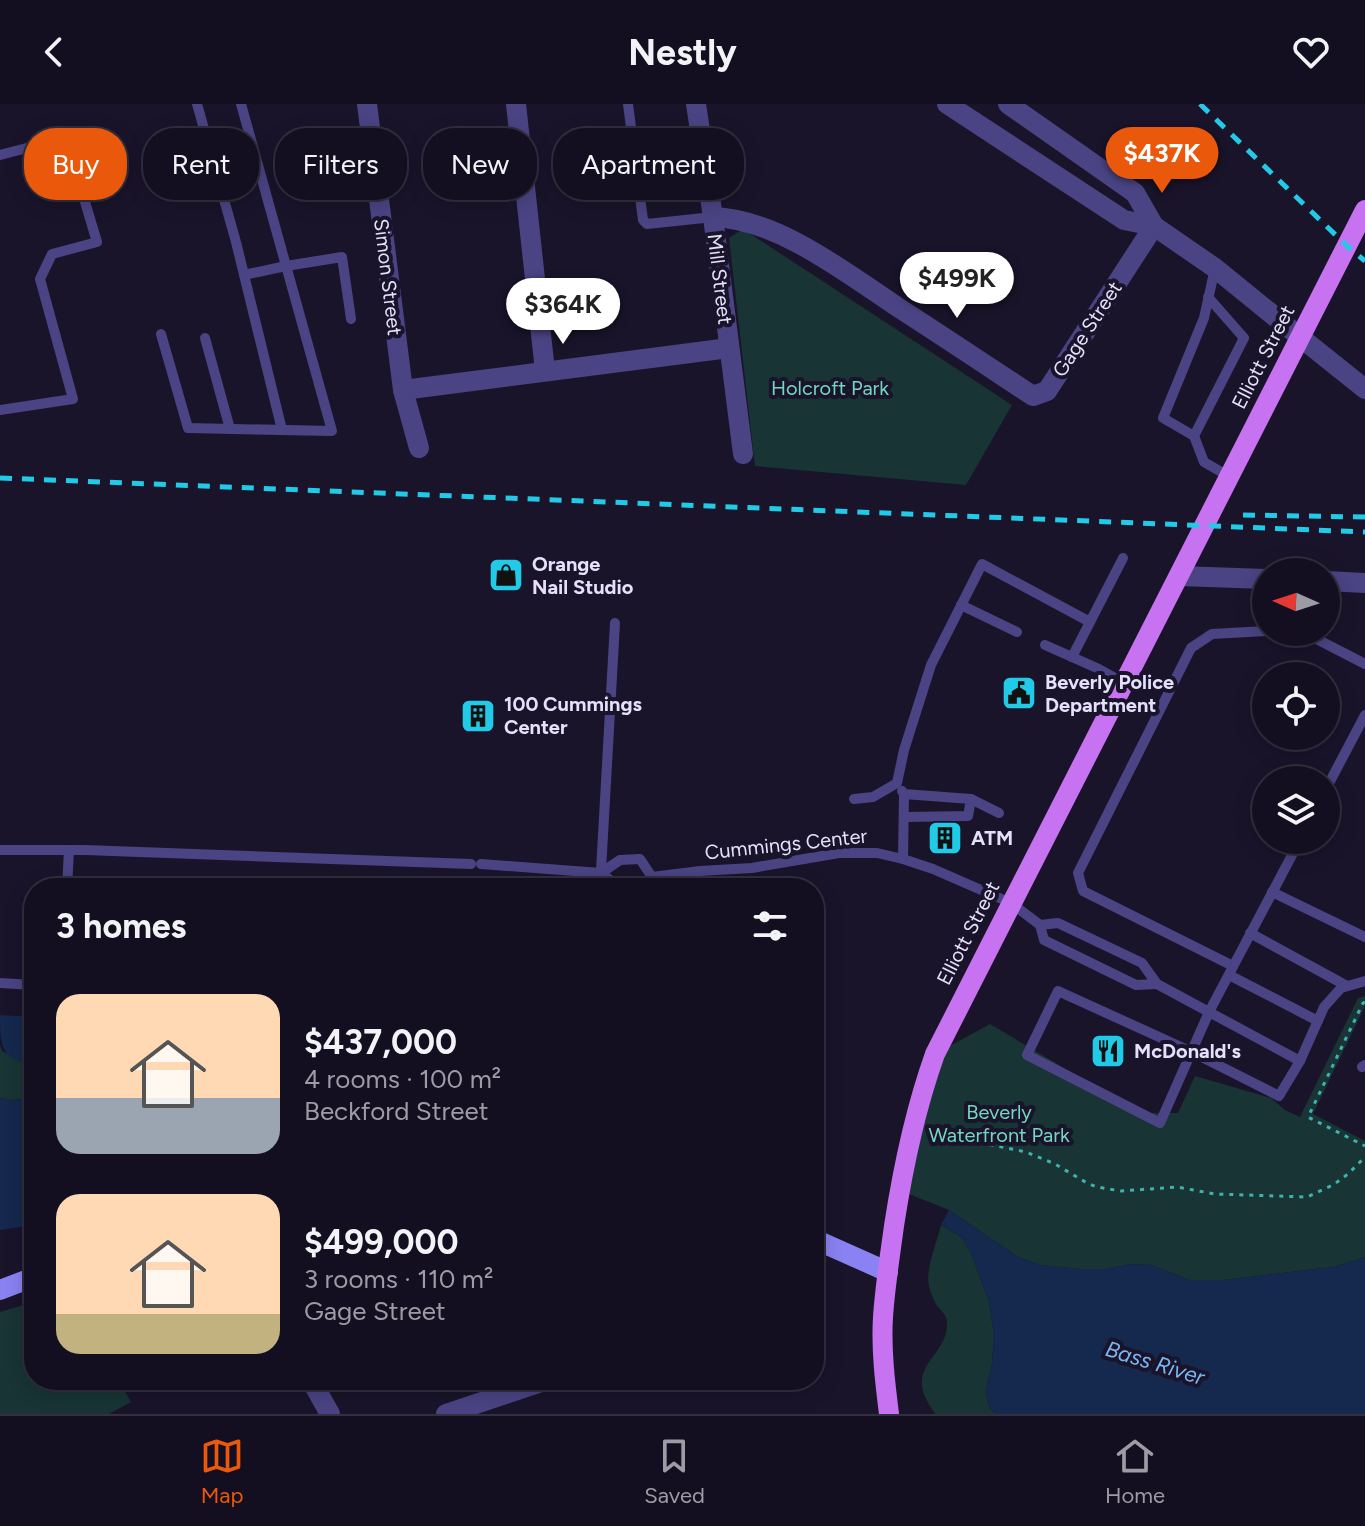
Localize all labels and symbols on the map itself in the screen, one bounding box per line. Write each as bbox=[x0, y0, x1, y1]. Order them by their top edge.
pin: $437K bbox=[1106, 127, 1218, 195]
street label: Simon Street bbox=[369, 217, 407, 337]
street label: Mill Street bbox=[703, 232, 737, 326]
pin: $499K bbox=[901, 252, 1013, 320]
street label: Gage Street bbox=[1047, 277, 1127, 381]
pin: $364K bbox=[507, 278, 619, 346]
street label: Elliott Street bbox=[1227, 301, 1299, 413]
park label: Holcroft Park bbox=[771, 376, 889, 400]
place label: Orange Nail Studio bbox=[532, 552, 634, 599]
shop icon: Orange Nail Studio bbox=[487, 556, 525, 594]
north arrow bbox=[1252, 558, 1340, 646]
place label: Beverly Police Department bbox=[1045, 670, 1174, 717]
public building icon: Beverly Police Department bbox=[1000, 674, 1038, 712]
place label: 100 Cummings Center bbox=[504, 692, 642, 739]
building icon: 100 Cummings Center bbox=[459, 697, 497, 735]
building icon: ATM bbox=[926, 819, 964, 857]
street label: Cummings Center bbox=[704, 824, 869, 864]
place label: ATM bbox=[971, 826, 1013, 850]
street label: Elliott Street bbox=[932, 877, 1004, 989]
restaurant icon: McDonald's bbox=[1089, 1032, 1127, 1070]
place label: McDonald's bbox=[1134, 1039, 1241, 1063]
park label: Beverly Waterfront Park bbox=[928, 1100, 1070, 1147]
water label: Bass River bbox=[1102, 1335, 1209, 1391]

